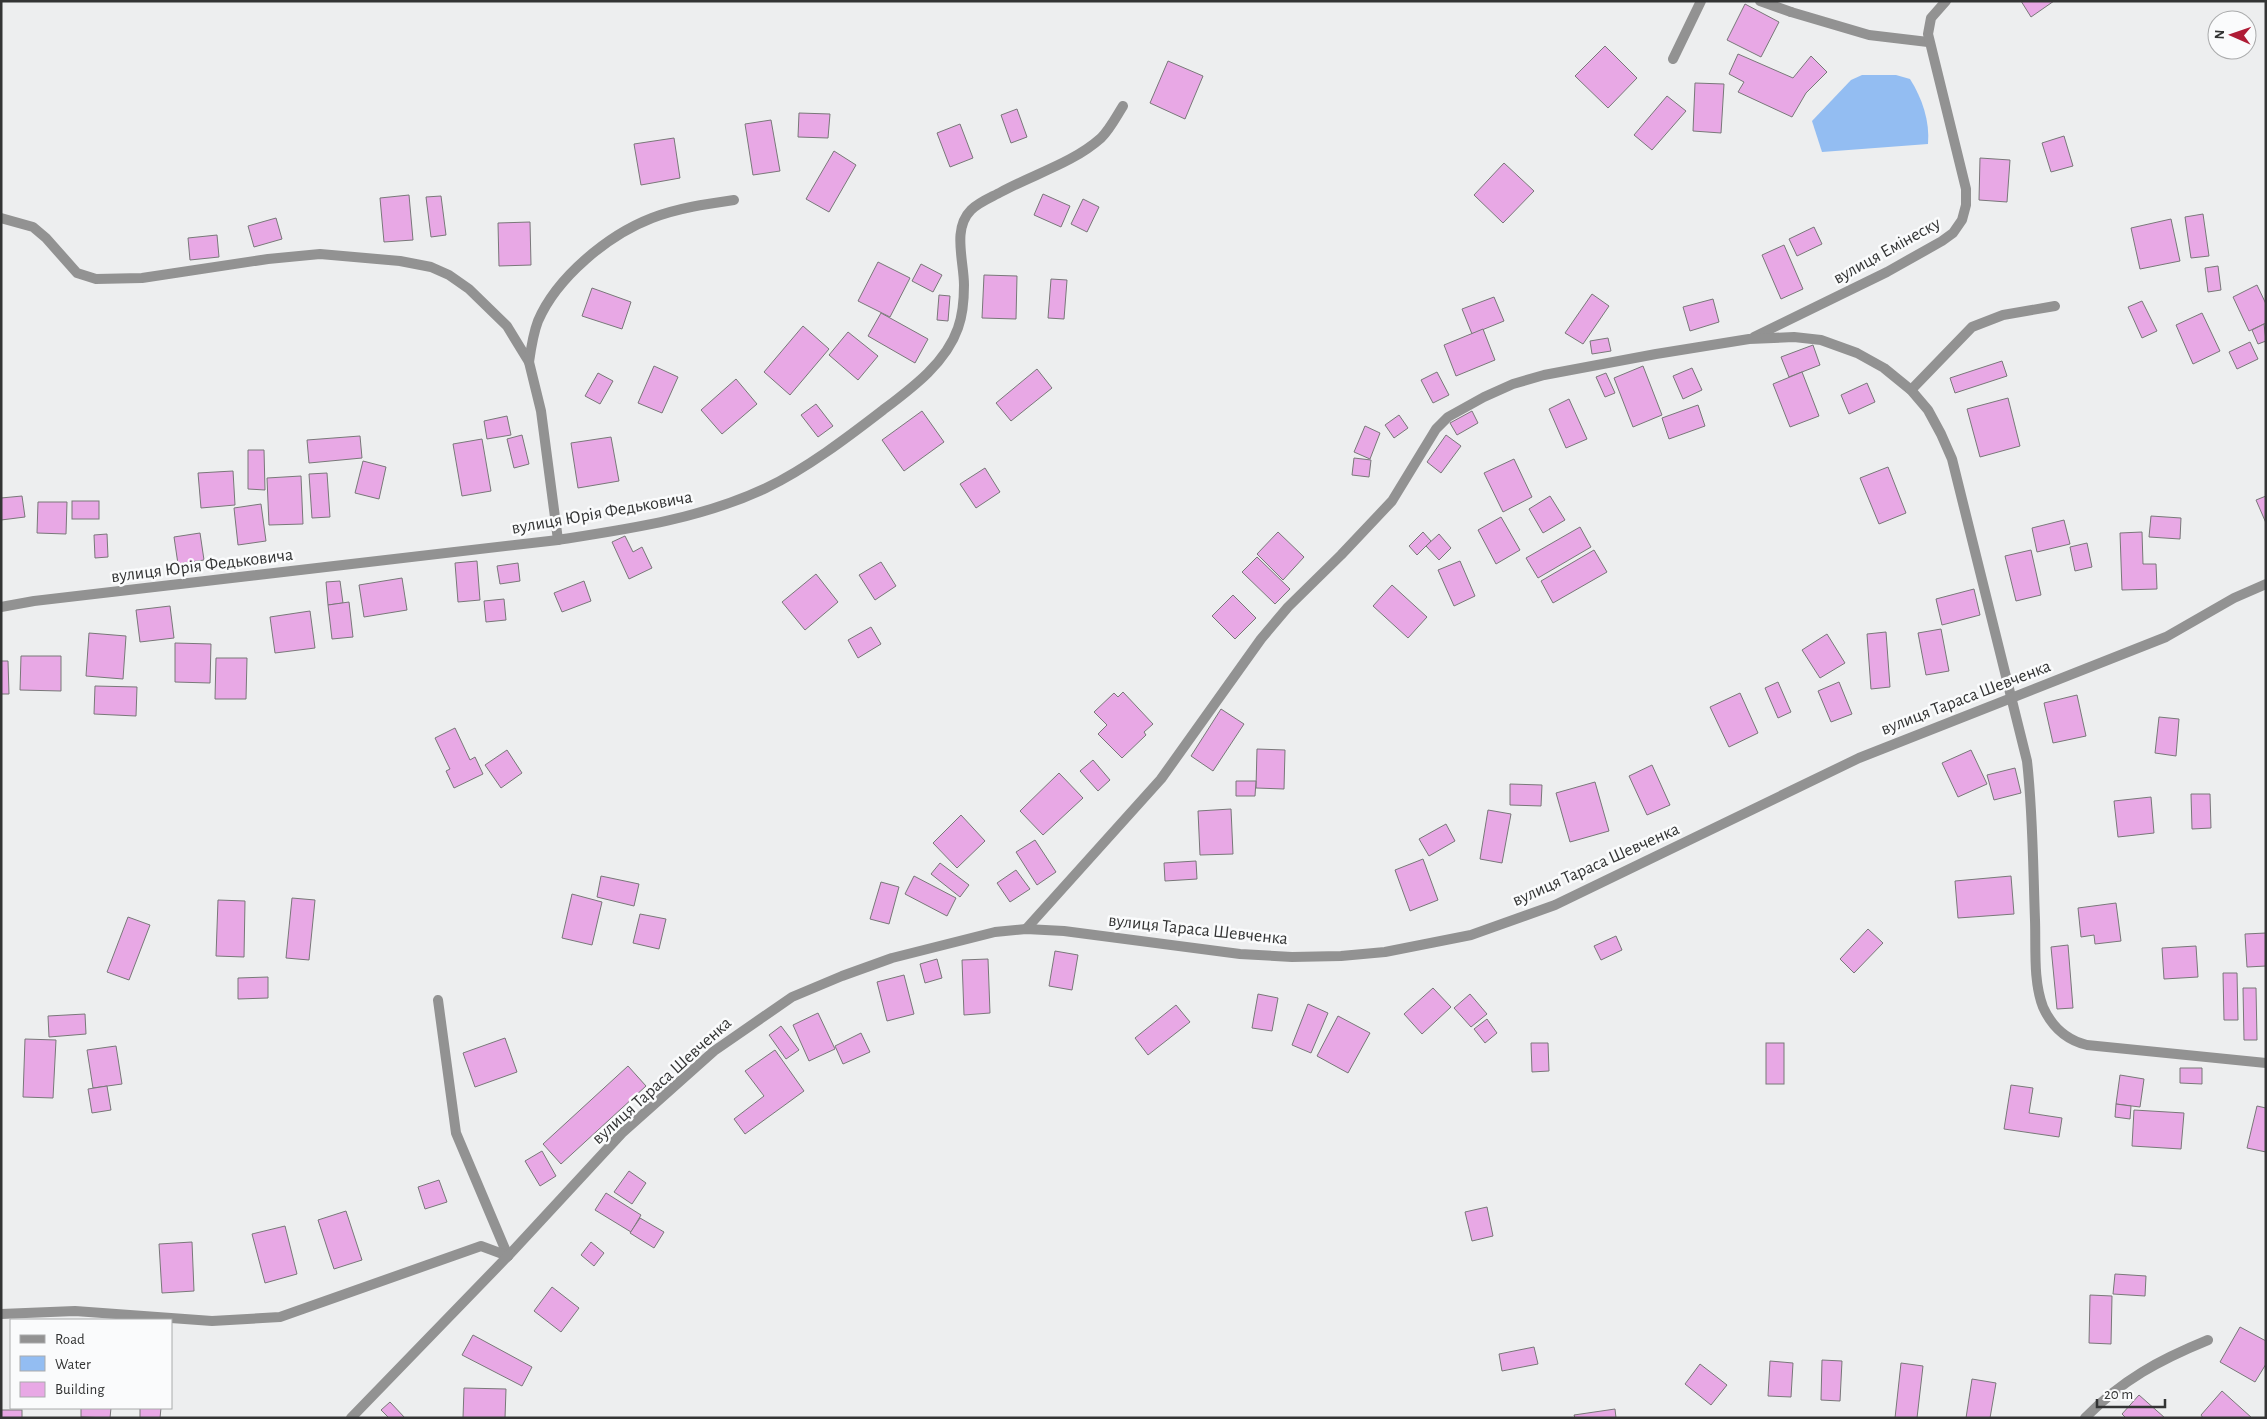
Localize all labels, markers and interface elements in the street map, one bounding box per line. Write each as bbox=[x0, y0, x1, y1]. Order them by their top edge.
north arrow bbox=[2207, 10, 2257, 60]
text: N bbox=[2213, 29, 2227, 40]
street label: вулиця Емінеску bbox=[1830, 214, 1944, 288]
street label: вулиця Юрія Федьковича bbox=[510, 488, 694, 538]
street label: вулиця Юрія Федьковича bbox=[110, 546, 294, 586]
street label: вулиця Тараса Шевченка bbox=[1879, 657, 2053, 739]
street label: вулиця Тараса Шевченка bbox=[1510, 820, 1682, 910]
street label: вулиця Тараса Шевченка bbox=[1107, 912, 1289, 948]
street label: вулиця Тараса Шевченка bbox=[589, 1014, 735, 1148]
legend bbox=[10, 1319, 172, 1409]
text: Road bbox=[55, 1332, 85, 1347]
text: Water bbox=[55, 1357, 91, 1372]
scale bar bbox=[2097, 1376, 2164, 1408]
text: Building bbox=[55, 1382, 105, 1397]
text: 20 m bbox=[2104, 1387, 2133, 1402]

